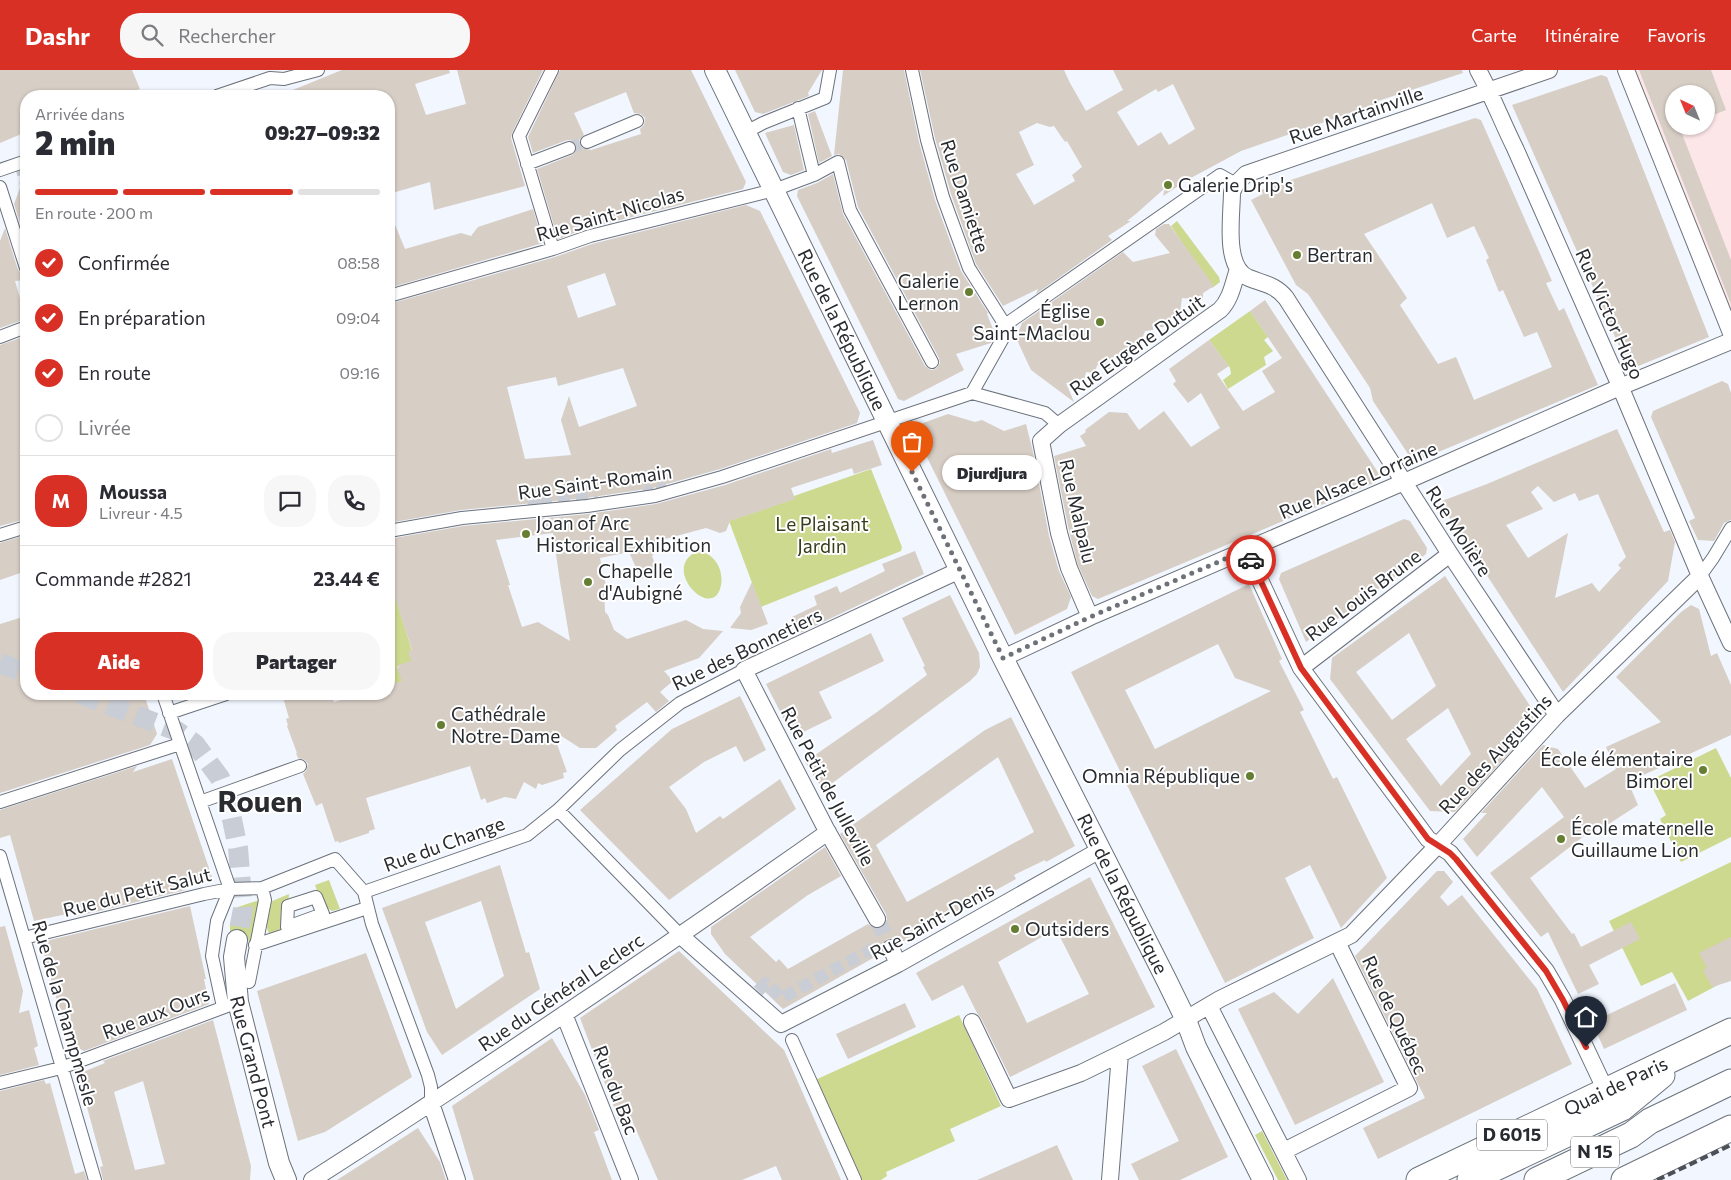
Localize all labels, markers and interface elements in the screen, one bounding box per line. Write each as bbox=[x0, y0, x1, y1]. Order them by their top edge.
search box bbox=[120, 13, 470, 58]
text: Dashr bbox=[25, 21, 90, 50]
icon: search bbox=[138, 21, 166, 49]
text: Rechercher bbox=[178, 24, 276, 47]
text: Carte bbox=[1471, 24, 1517, 46]
text: Itinéraire bbox=[1545, 24, 1619, 46]
text: Favoris bbox=[1647, 24, 1706, 46]
street label: Rue Martainville bbox=[1286, 81, 1426, 148]
north arrow bbox=[1665, 85, 1715, 135]
map controls bbox=[1665, 85, 1715, 135]
text: Arrivée dans bbox=[35, 104, 125, 123]
text: 09:27–09:32 bbox=[265, 121, 380, 144]
text: 2 min bbox=[35, 122, 115, 162]
street label: Rue Damiette bbox=[936, 136, 995, 255]
place label: Galerie Drip's bbox=[1178, 173, 1293, 196]
marker: Galerie Drip's bbox=[1162, 179, 1174, 191]
street label: Rue Saint-Nicolas bbox=[533, 181, 687, 246]
text: En route · 200 m bbox=[35, 203, 153, 222]
place label: Bertran bbox=[1307, 243, 1373, 266]
street label: Rue de la République bbox=[793, 245, 892, 414]
street label: Rue Victor Hugo bbox=[1571, 245, 1650, 383]
icon: check bbox=[35, 249, 63, 277]
marker: Bertran bbox=[1291, 249, 1303, 261]
text: Confirmée bbox=[78, 251, 170, 274]
text: 08:58 bbox=[337, 253, 380, 272]
place label: Galerie Lernon bbox=[897, 269, 959, 314]
marker: Galerie Lernon bbox=[963, 286, 975, 298]
street label: Rue Eugène Dutuit bbox=[1065, 289, 1209, 400]
place label: Église Saint-Maclou bbox=[973, 299, 1090, 344]
icon: check bbox=[35, 304, 63, 332]
text: En préparation bbox=[78, 306, 206, 329]
text: 09:04 bbox=[336, 308, 380, 327]
marker: Église Saint-Maclou bbox=[1094, 316, 1106, 328]
icon: check bbox=[35, 359, 63, 387]
text: En route bbox=[78, 361, 151, 384]
text: 09:16 bbox=[340, 363, 380, 382]
text: Livrée bbox=[78, 416, 131, 439]
pin bbox=[891, 421, 933, 472]
icon: bag bbox=[898, 428, 926, 456]
street label: Rue Alsace Lorraine bbox=[1275, 436, 1440, 523]
callout: Djurdjura bbox=[942, 454, 1042, 490]
street label: Rue Malpalu bbox=[1055, 457, 1102, 565]
street label: Rue Saint-Romain bbox=[516, 459, 673, 504]
text: Djurdjura bbox=[957, 463, 1027, 482]
button: chat bbox=[264, 475, 316, 527]
button: phone bbox=[328, 475, 380, 527]
text: Moussa bbox=[99, 480, 167, 503]
street label: Rue Molière bbox=[1422, 481, 1497, 580]
text: M bbox=[52, 489, 70, 512]
text: Livreur · 4.5 bbox=[99, 503, 183, 522]
place label: Joan of Arc Historical Exhibition bbox=[536, 511, 711, 556]
park label: Le Plaisant Jardin bbox=[775, 512, 869, 557]
marker: Joan of Arc Historical Exhibition bbox=[520, 528, 532, 540]
courier bbox=[1226, 535, 1276, 585]
street label: Rue Louis Brune bbox=[1301, 544, 1425, 645]
icon: car bbox=[1237, 546, 1265, 574]
place label: Chapelle d'Aubigné bbox=[598, 559, 683, 604]
text: Commande #2821 bbox=[35, 567, 192, 590]
text: 23.44 € bbox=[313, 567, 380, 590]
marker: Chapelle d'Aubigné bbox=[582, 576, 594, 588]
street label: Rue des Bonnetiers bbox=[668, 602, 826, 695]
button: Aide bbox=[35, 632, 203, 690]
button: Partager bbox=[213, 632, 380, 690]
street label: Rue des Augustins bbox=[1433, 689, 1556, 818]
place label: Cathédrale Notre-Dame bbox=[451, 702, 560, 747]
street label: Rue Petit de Julleville bbox=[777, 702, 880, 869]
marker: Cathédrale Notre-Dame bbox=[435, 719, 447, 731]
place label: École élémentaire Bimorel bbox=[1540, 747, 1693, 792]
place label: Omnia République bbox=[1082, 764, 1240, 787]
marker: École élémentaire Bimorel bbox=[1697, 764, 1709, 776]
marker: Omnia République bbox=[1244, 770, 1256, 782]
district label: Rouen bbox=[218, 783, 302, 818]
street label: Rue de la République bbox=[1073, 809, 1173, 977]
street label: Rue du Change bbox=[380, 811, 507, 876]
place label: École maternelle Guillaume Lion bbox=[1571, 816, 1714, 861]
marker: École maternelle Guillaume Lion bbox=[1555, 833, 1567, 845]
street label: Rue du Petit Salut bbox=[60, 862, 214, 921]
street label: Rue Saint-Denis bbox=[866, 877, 998, 964]
place label: Outsiders bbox=[1025, 917, 1109, 940]
street label: Rue de la Champmesle bbox=[28, 918, 103, 1108]
marker: Outsiders bbox=[1009, 923, 1021, 935]
street label: Rue du Général Leclerc bbox=[474, 928, 648, 1056]
street label: Rue de Québec bbox=[1358, 952, 1433, 1078]
street label: Rue aux Ours bbox=[99, 982, 213, 1044]
street label: Rue Grand Pont bbox=[226, 993, 282, 1130]
pin bbox=[1565, 996, 1607, 1047]
icon: home bbox=[1572, 1003, 1600, 1031]
street label: Rue du Bac bbox=[589, 1042, 644, 1138]
street label: Quai de Paris bbox=[1560, 1051, 1671, 1120]
road number: D 6015 bbox=[1477, 1120, 1547, 1150]
road number: N 15 bbox=[1571, 1136, 1619, 1168]

